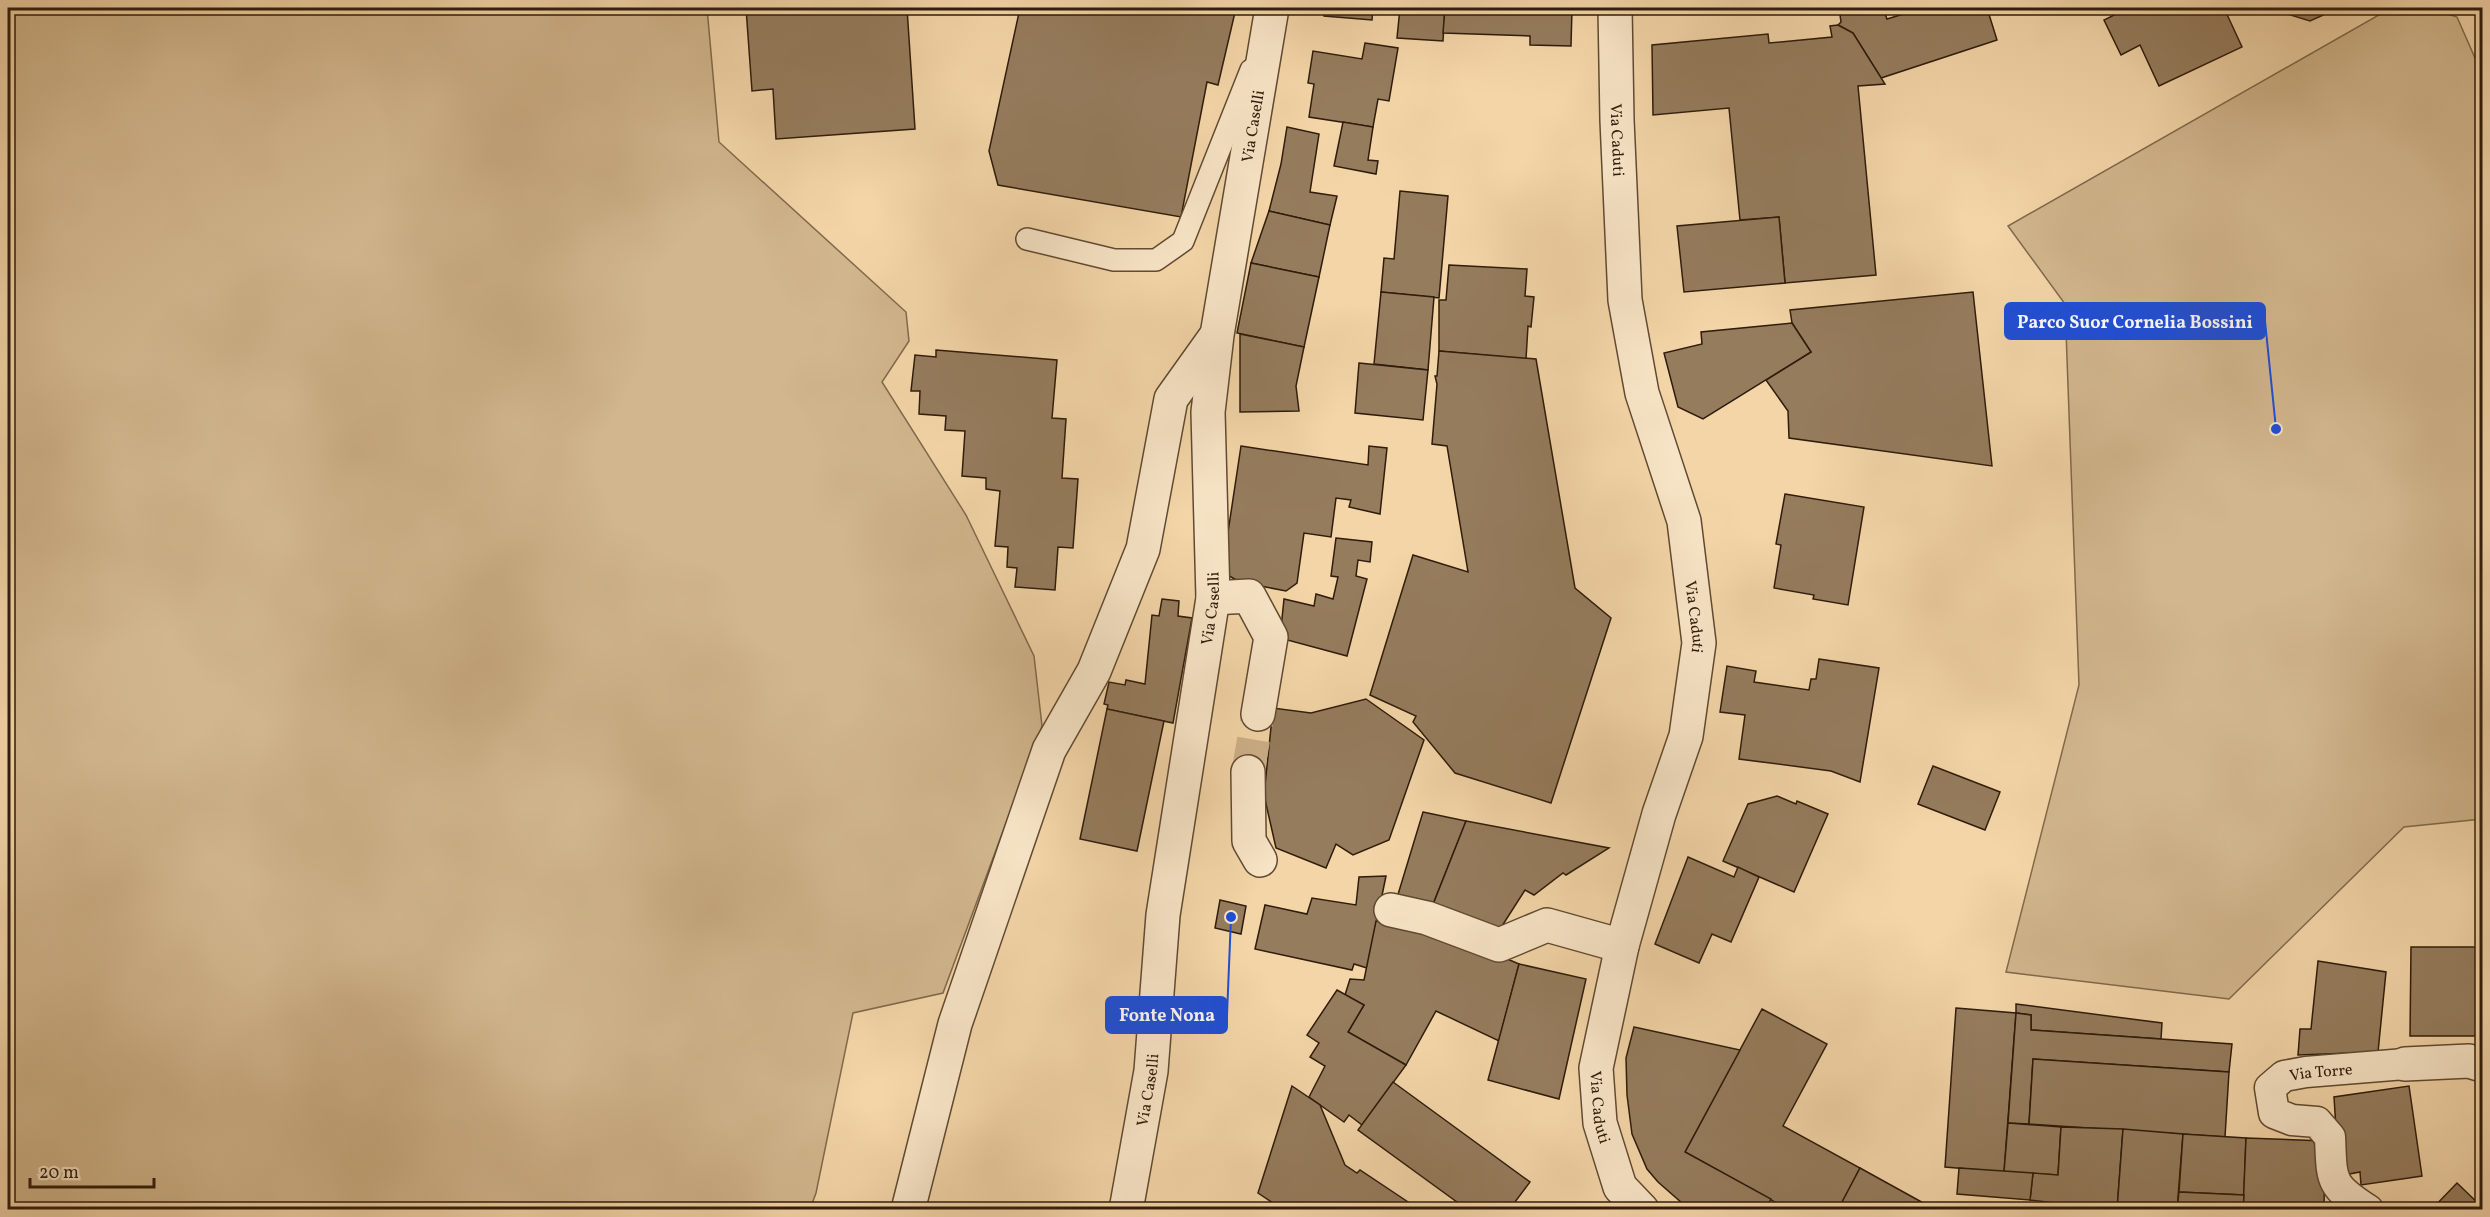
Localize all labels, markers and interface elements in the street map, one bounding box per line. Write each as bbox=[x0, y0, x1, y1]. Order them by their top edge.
street label: Via Caselli bbox=[1237, 88, 1271, 165]
street label: Via Caduti bbox=[1604, 103, 1629, 177]
callout: Parco Suor Cornelia Bossini bbox=[2005, 303, 2265, 339]
text: Parco Suor Cornelia Bossini bbox=[2017, 311, 2253, 336]
street label: Via Caselli bbox=[1197, 571, 1226, 647]
street label: Via Caduti bbox=[1678, 579, 1708, 655]
callout: Fonte Nona bbox=[1106, 997, 1227, 1033]
text: Fonte Nona bbox=[1119, 1004, 1215, 1029]
street label: Via Caselli bbox=[1132, 1053, 1165, 1128]
street label: Via Torre bbox=[2288, 1059, 2354, 1088]
street label: Via Caduti bbox=[1583, 1070, 1615, 1147]
scale bar bbox=[30, 1151, 154, 1189]
text: 20 m bbox=[39, 1161, 79, 1186]

